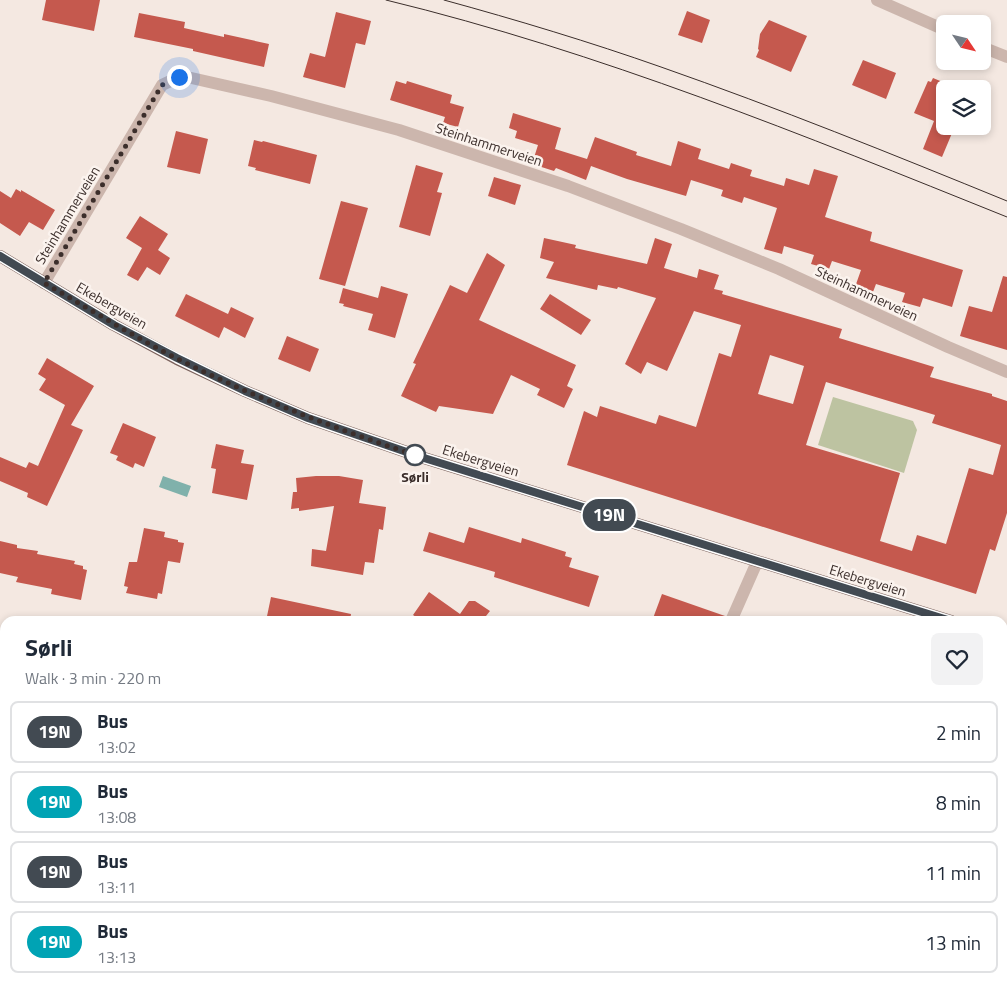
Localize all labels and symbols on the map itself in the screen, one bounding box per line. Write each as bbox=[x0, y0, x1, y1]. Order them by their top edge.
north arrow bbox=[936, 15, 991, 70]
your location bbox=[167, 65, 192, 90]
street label: Steinhammerveien bbox=[433, 117, 545, 171]
street label: Steinhammerveien bbox=[29, 162, 105, 268]
street label: Steinhammerveien bbox=[812, 260, 922, 326]
street label: Ekebergveien bbox=[73, 276, 151, 334]
street label: Ekebergveien bbox=[440, 438, 522, 482]
marker: Sørli bbox=[404, 444, 426, 466]
place label: Sørli bbox=[401, 466, 429, 487]
line badge: 19N bbox=[580, 499, 638, 531]
street label: Ekebergveien bbox=[827, 558, 909, 602]

